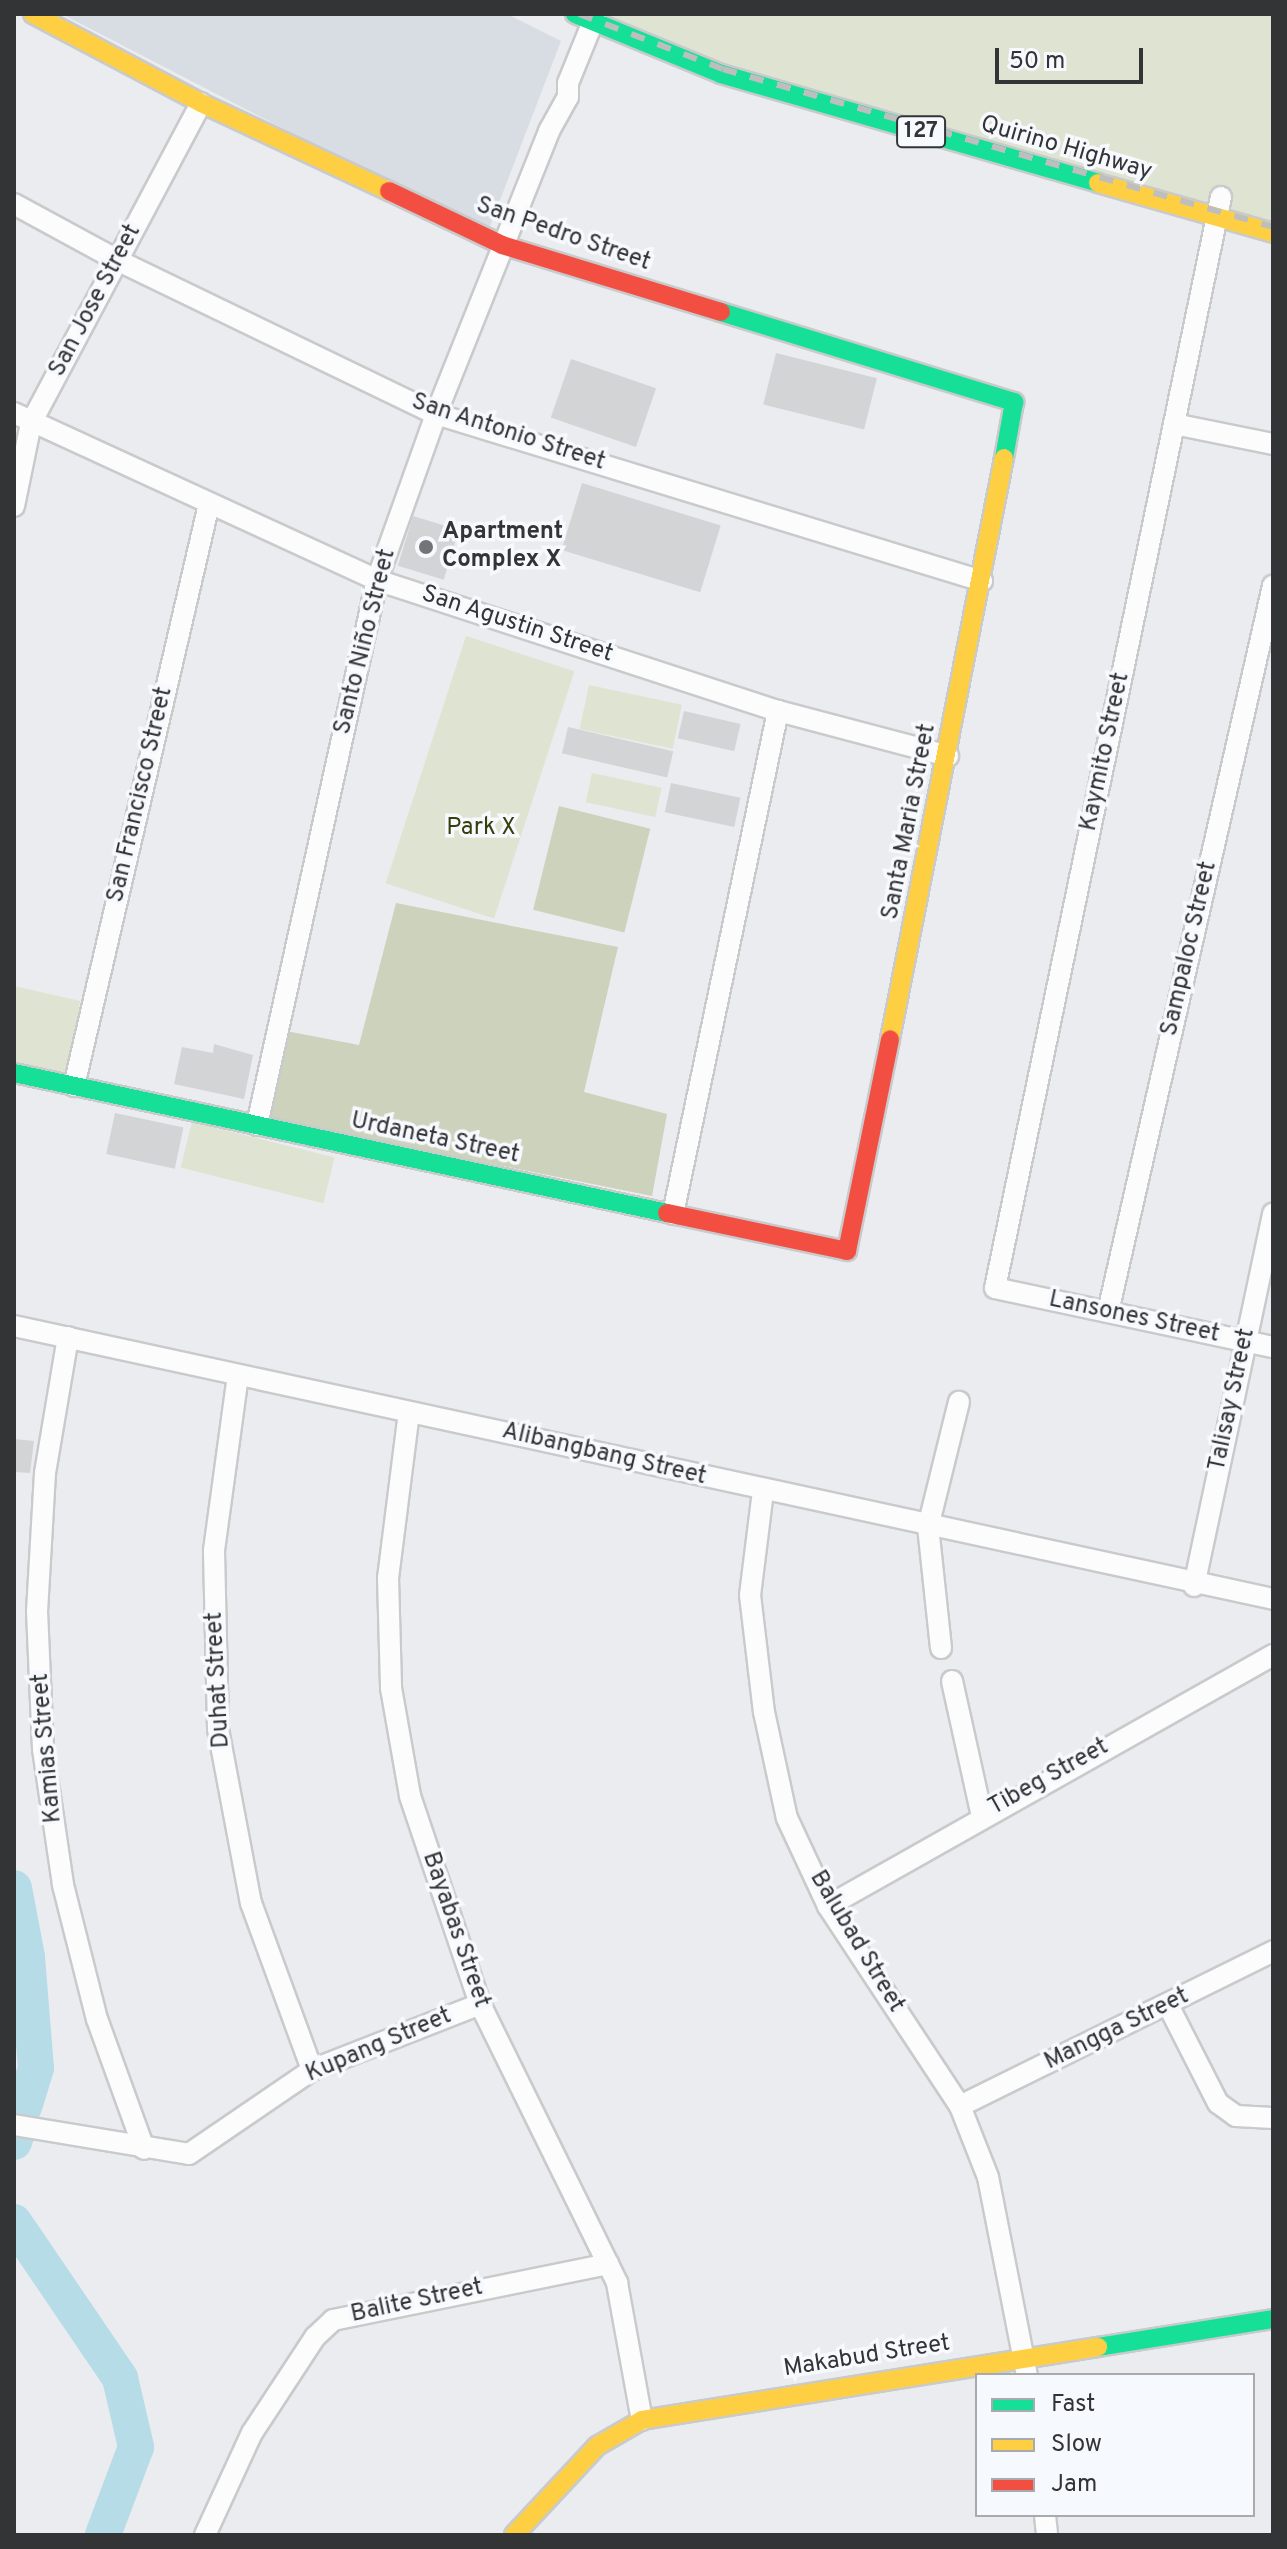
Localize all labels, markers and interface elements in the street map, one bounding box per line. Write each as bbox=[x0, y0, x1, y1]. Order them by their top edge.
scale bar bbox=[999, 32, 1147, 82]
text: 50 m bbox=[1009, 47, 1065, 77]
street label: Quirino Highway bbox=[977, 111, 1155, 187]
road number: 127 bbox=[895, 114, 947, 150]
street label: San Pedro Street bbox=[472, 192, 654, 278]
street label: San Jose Street bbox=[44, 220, 148, 382]
street label: San Antonio Street bbox=[407, 388, 609, 478]
place label: Apartment Complex X bbox=[442, 519, 563, 575]
marker: Apartment Complex X bbox=[417, 538, 435, 556]
street label: Santo Niño Street bbox=[329, 546, 403, 738]
street label: San Agustin Street bbox=[417, 580, 617, 670]
street label: Kaymito Street bbox=[1075, 670, 1137, 834]
street label: San Francisco Street bbox=[102, 684, 180, 906]
street label: Santa Maria Street bbox=[877, 722, 943, 922]
park label: Park X bbox=[446, 815, 516, 843]
street label: Sampaloc Street bbox=[1156, 859, 1224, 1039]
street label: Urdaneta Street bbox=[348, 1107, 522, 1171]
street label: Lansones Street bbox=[1046, 1286, 1222, 1350]
street label: Talisay Street bbox=[1204, 1326, 1262, 1474]
street label: Alibangbang Street bbox=[499, 1417, 709, 1493]
street label: Duhat Street bbox=[201, 1611, 237, 1749]
street label: Kamias Street bbox=[27, 1672, 69, 1824]
street label: Tibeg Street bbox=[984, 1733, 1114, 1823]
street label: Bayabas Street bbox=[415, 1848, 495, 2012]
street label: Balubad Street bbox=[802, 1866, 910, 2018]
street label: Mangga Street bbox=[1040, 1983, 1194, 2077]
street label: Kupang Street bbox=[302, 2002, 456, 2090]
street label: Balite Street bbox=[348, 2274, 486, 2330]
street label: Makabud Street bbox=[782, 2330, 952, 2384]
legend bbox=[975, 2373, 1255, 2517]
text: Fast bbox=[1051, 2390, 1095, 2420]
text: Slow bbox=[1051, 2430, 1102, 2460]
text: Jam bbox=[1051, 2470, 1097, 2500]

